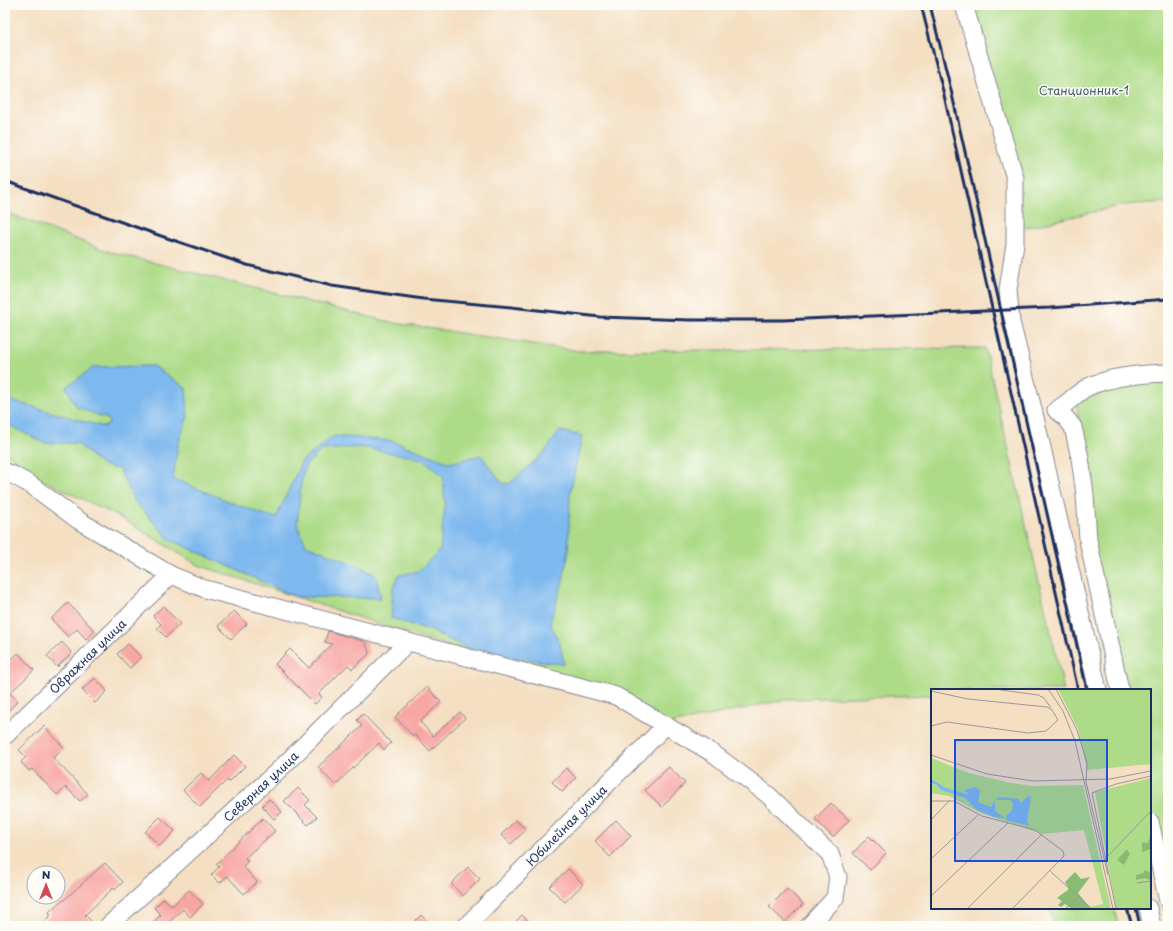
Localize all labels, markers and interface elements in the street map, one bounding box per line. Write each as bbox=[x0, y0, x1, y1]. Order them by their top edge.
park label: Станционник-1 bbox=[1039, 81, 1129, 99]
street label: Овражная улица bbox=[45, 614, 130, 698]
inset map bbox=[931, 689, 1151, 909]
street label: Северная улица bbox=[219, 747, 303, 826]
street label: Юбилейная улица bbox=[522, 780, 611, 870]
north arrow bbox=[26, 865, 66, 905]
text: N bbox=[42, 866, 51, 883]

